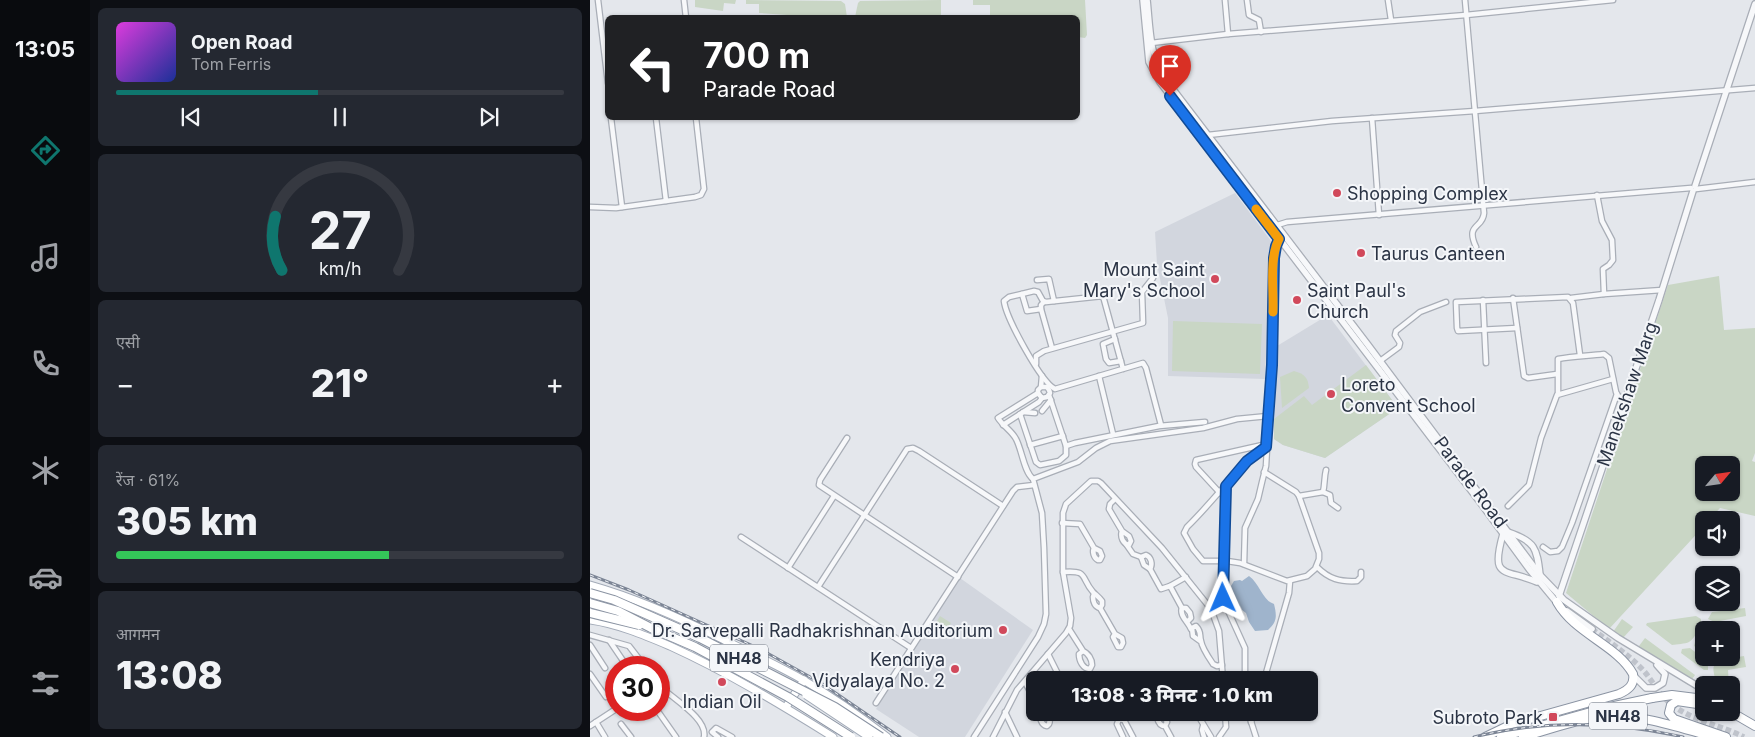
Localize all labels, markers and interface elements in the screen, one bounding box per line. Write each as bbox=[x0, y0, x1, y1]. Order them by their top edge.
text: Open Road bbox=[191, 31, 292, 54]
text: 700 m bbox=[703, 34, 810, 76]
icon: left bbox=[620, 35, 685, 100]
text: 13:05 bbox=[15, 36, 75, 62]
pin bbox=[1149, 45, 1191, 96]
icon: arrive bbox=[1156, 52, 1184, 80]
text: Tom Ferris bbox=[191, 54, 271, 74]
text: Parade Road bbox=[703, 76, 836, 102]
icon: previous bbox=[177, 103, 205, 131]
icon: pause bbox=[326, 103, 354, 131]
icon: next bbox=[475, 103, 503, 131]
icon: directions bbox=[28, 133, 63, 168]
place label: Shopping Complex bbox=[1347, 183, 1508, 204]
marker: Shopping Complex bbox=[1331, 187, 1343, 199]
text: 27 bbox=[309, 199, 372, 262]
icon: music bbox=[28, 240, 63, 275]
place label: Taurus Canteen bbox=[1371, 243, 1505, 264]
marker: Taurus Canteen bbox=[1355, 247, 1367, 259]
text: km/h bbox=[319, 258, 361, 279]
place label: Mount Saint Mary's School bbox=[1083, 259, 1205, 301]
marker: Mount Saint Mary's School bbox=[1209, 273, 1221, 285]
place label: Saint Paul's Church bbox=[1307, 280, 1406, 322]
marker: Saint Paul's Church bbox=[1291, 294, 1303, 306]
street label: Manekshaw Marg bbox=[1592, 319, 1662, 469]
text: एसी bbox=[116, 332, 140, 352]
icon: phone bbox=[28, 346, 63, 381]
text: 21° bbox=[311, 360, 369, 406]
text: − bbox=[116, 367, 135, 401]
text: + bbox=[545, 367, 564, 401]
place label: Loreto Convent School bbox=[1341, 374, 1476, 416]
marker: Loreto Convent School bbox=[1325, 388, 1337, 400]
street label: Parade Road bbox=[1430, 432, 1512, 532]
icon: climate bbox=[28, 453, 63, 488]
north arrow bbox=[1695, 456, 1740, 501]
map controls bbox=[1695, 456, 1740, 721]
text: रेंज · 61% bbox=[116, 470, 180, 490]
text: 305 km bbox=[116, 498, 258, 544]
button: sound bbox=[1695, 511, 1740, 556]
icon: car bbox=[28, 560, 63, 595]
button: layers bbox=[1695, 566, 1740, 611]
position arrow bbox=[1196, 571, 1248, 623]
place label: Dr. Sarvepalli Radhakrishnan Auditorium bbox=[652, 620, 993, 641]
button: + bbox=[1695, 621, 1740, 666]
text: आगमन bbox=[116, 624, 160, 644]
marker: Dr. Sarvepalli Radhakrishnan Auditorium bbox=[997, 624, 1009, 636]
road number: NH48 bbox=[710, 644, 768, 671]
place label: Kendriya Vidyalaya No. 2 bbox=[812, 649, 945, 691]
text: 13:08 bbox=[116, 652, 223, 698]
speed limit sign: 30 bbox=[605, 656, 670, 721]
marker: Kendriya Vidyalaya No. 2 bbox=[949, 663, 961, 675]
icon: filters bbox=[28, 666, 63, 701]
marker: Indian Oil bbox=[716, 676, 728, 688]
button: − bbox=[1695, 676, 1740, 721]
text: 13:08 · 3 मिनट · 1.0 km bbox=[1071, 684, 1273, 707]
place label: Indian Oil bbox=[682, 691, 762, 712]
road number: NH48 bbox=[1589, 702, 1647, 729]
place label: Subroto Park bbox=[1432, 707, 1543, 728]
marker: Subroto Park bbox=[1547, 711, 1559, 723]

